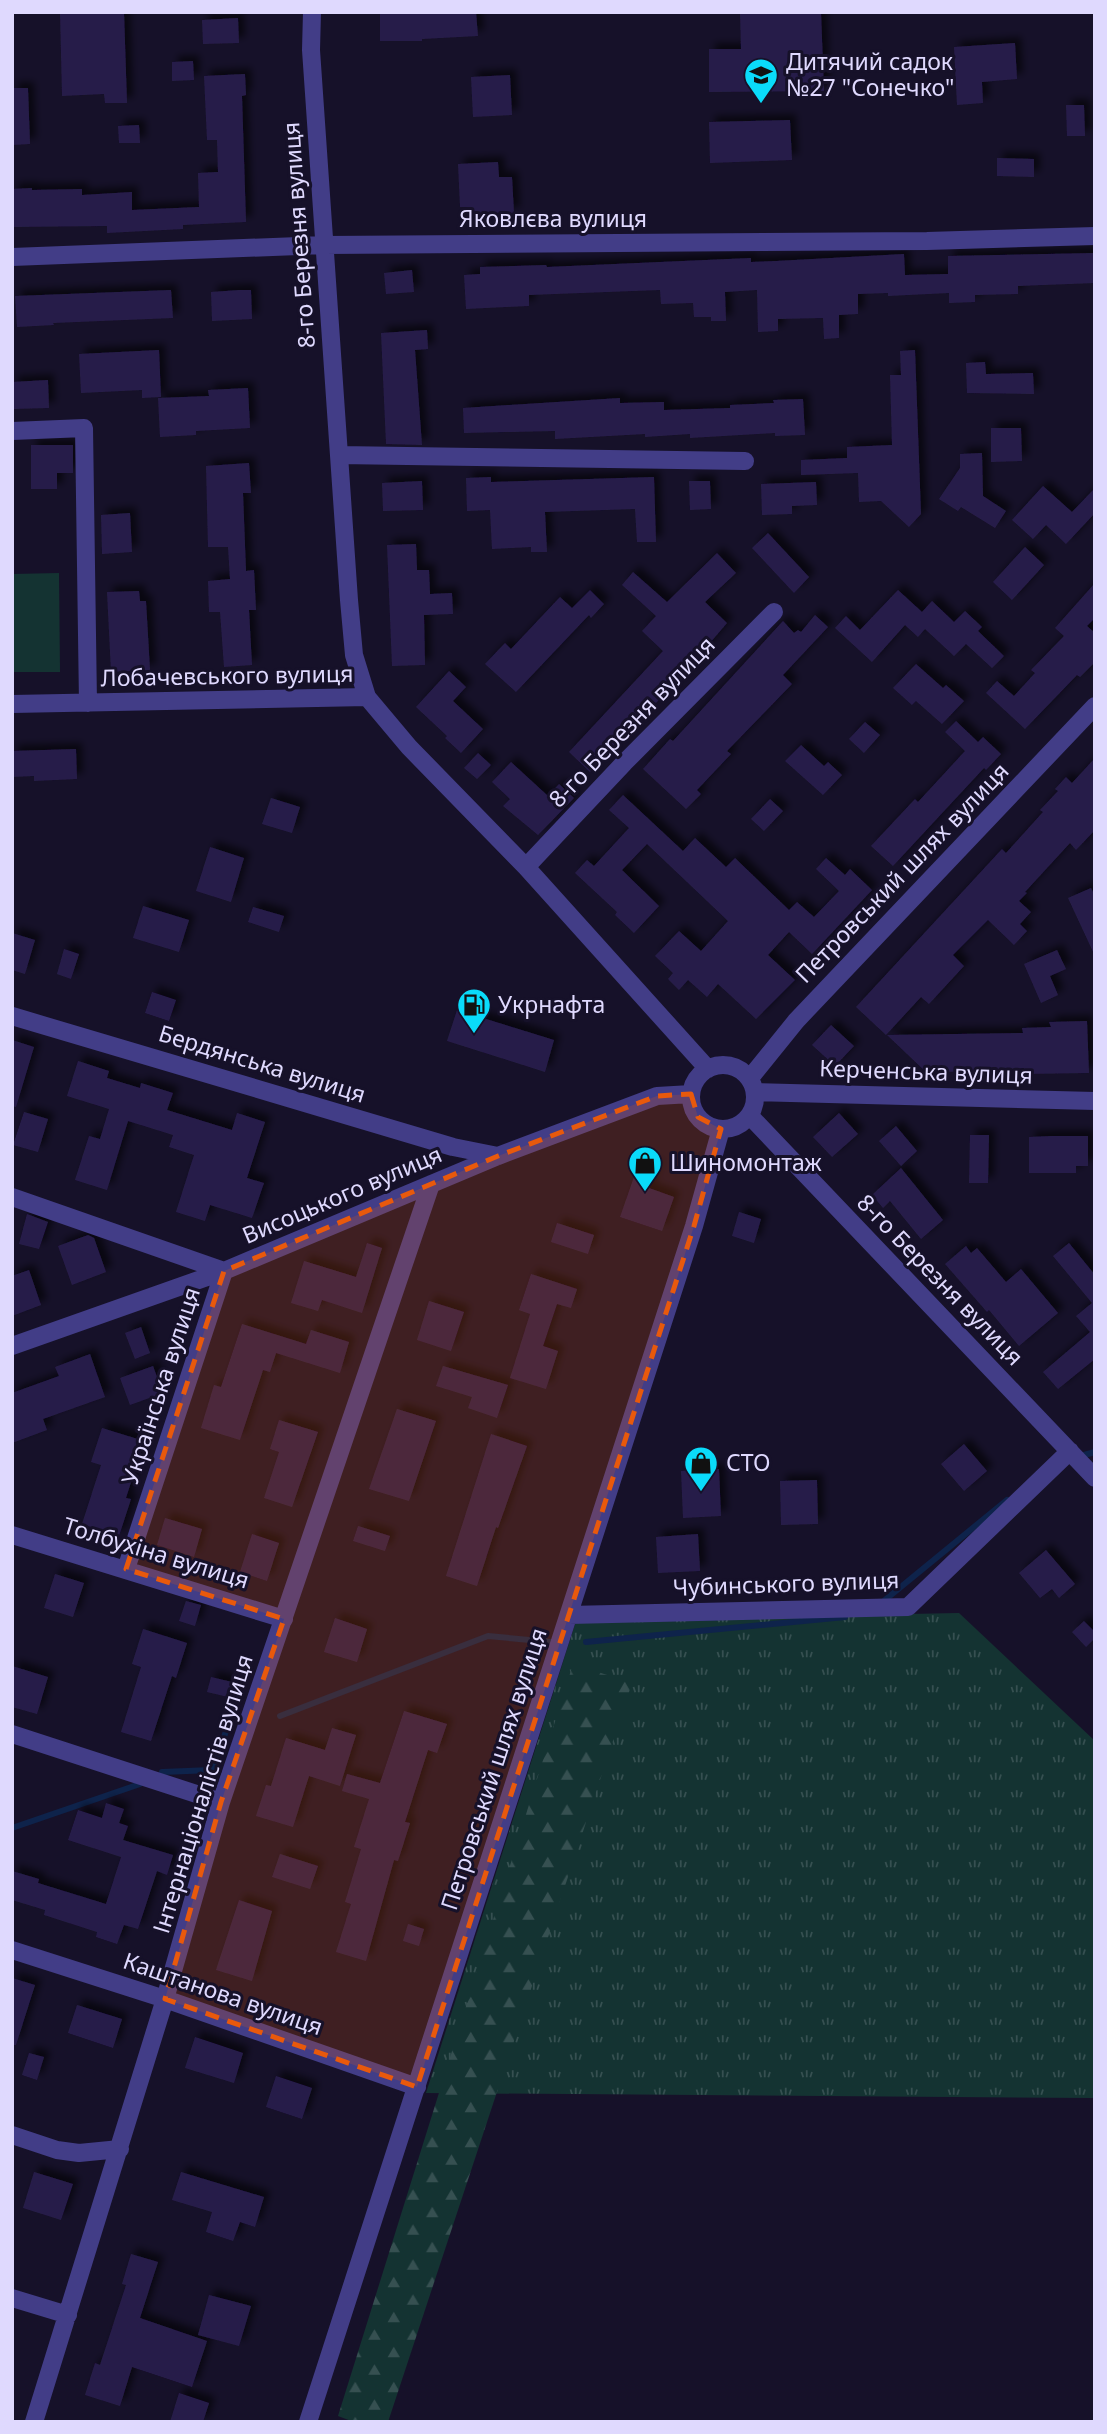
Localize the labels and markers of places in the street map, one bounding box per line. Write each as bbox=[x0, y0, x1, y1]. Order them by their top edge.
place label: Дитячий садок №27 "Сонечко" bbox=[786, 45, 954, 103]
school or university icon: Дитячий садок №27 "Сонечко" bbox=[742, 56, 780, 105]
fuel station icon: Укрнафта bbox=[455, 986, 493, 1035]
place label: Укрнафта bbox=[498, 988, 605, 1020]
shop icon: Шиномонтаж bbox=[626, 1144, 664, 1193]
place label: Шиномонтаж bbox=[670, 1146, 822, 1178]
shop icon: СТО bbox=[682, 1444, 720, 1493]
place label: СТО bbox=[726, 1446, 771, 1478]

